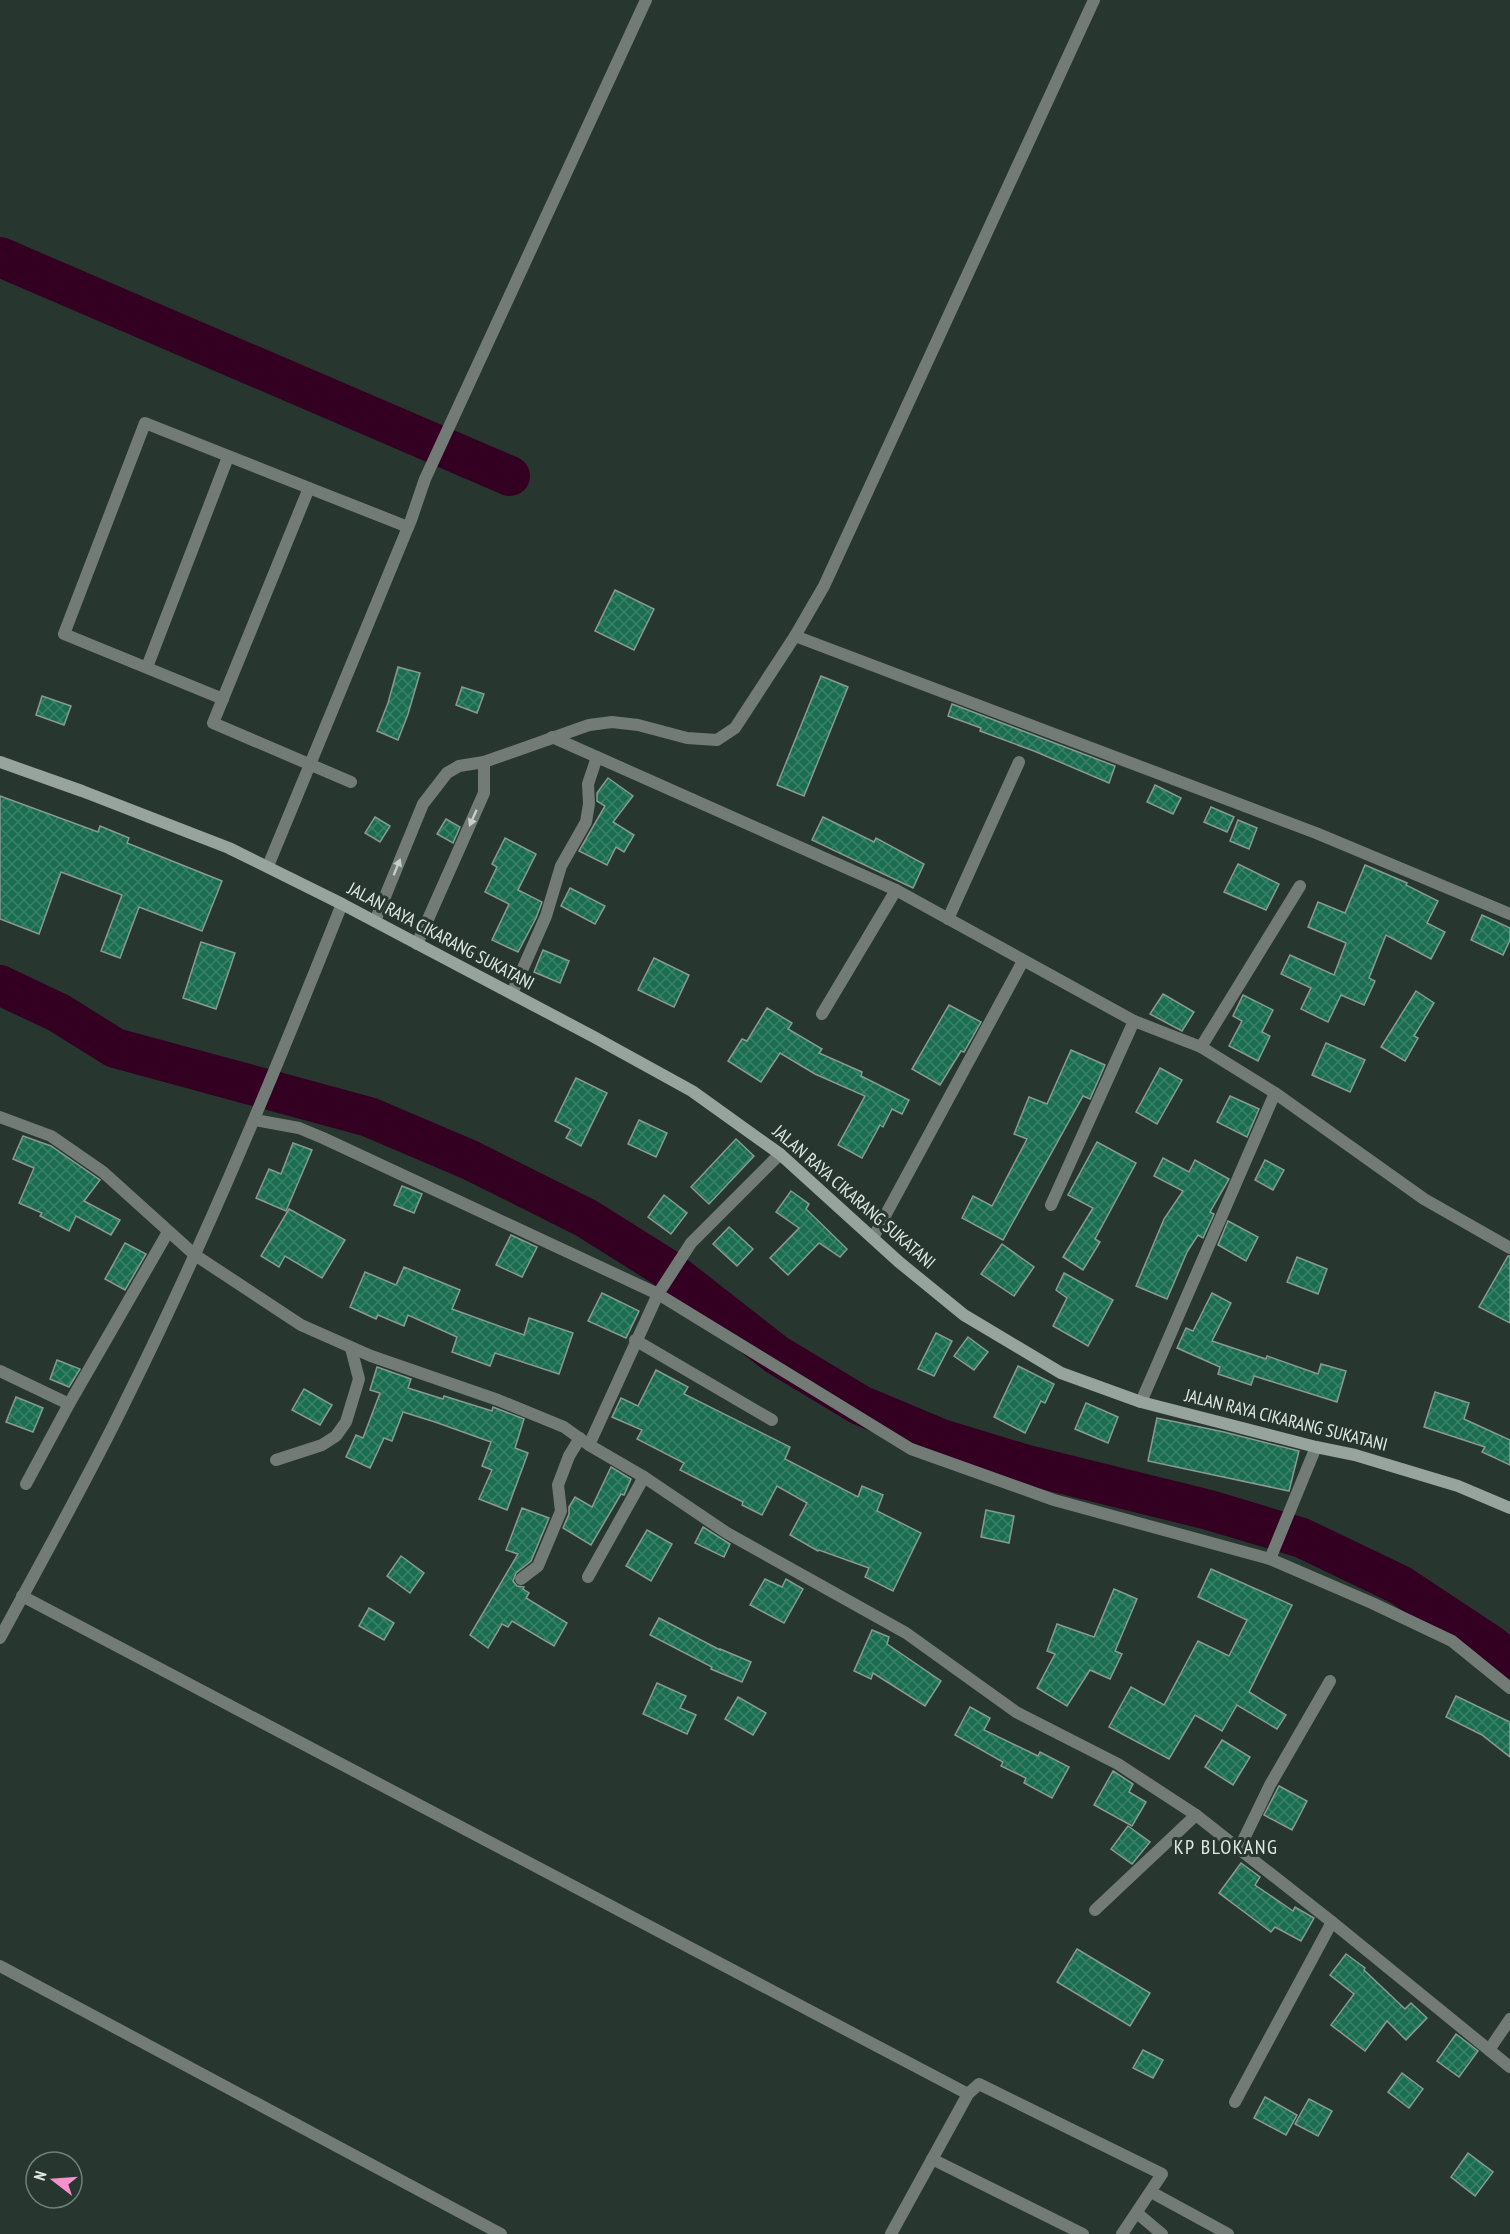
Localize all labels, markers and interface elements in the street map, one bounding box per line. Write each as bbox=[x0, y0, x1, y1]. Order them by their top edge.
one-way arrow bbox=[468, 810, 477, 827]
one-way arrow bbox=[393, 858, 402, 876]
street label: JALAN RAYA CIKARANG SUKATANI bbox=[343, 876, 538, 995]
street label: JALAN RAYA CIKARANG SUKATANI bbox=[768, 1119, 940, 1274]
street label: JALAN RAYA CIKARANG SUKATANI bbox=[1181, 1383, 1390, 1456]
district label: KP BLOKANG bbox=[1174, 1834, 1278, 1860]
north arrow bbox=[24, 2150, 84, 2210]
text: N bbox=[29, 2169, 50, 2183]

